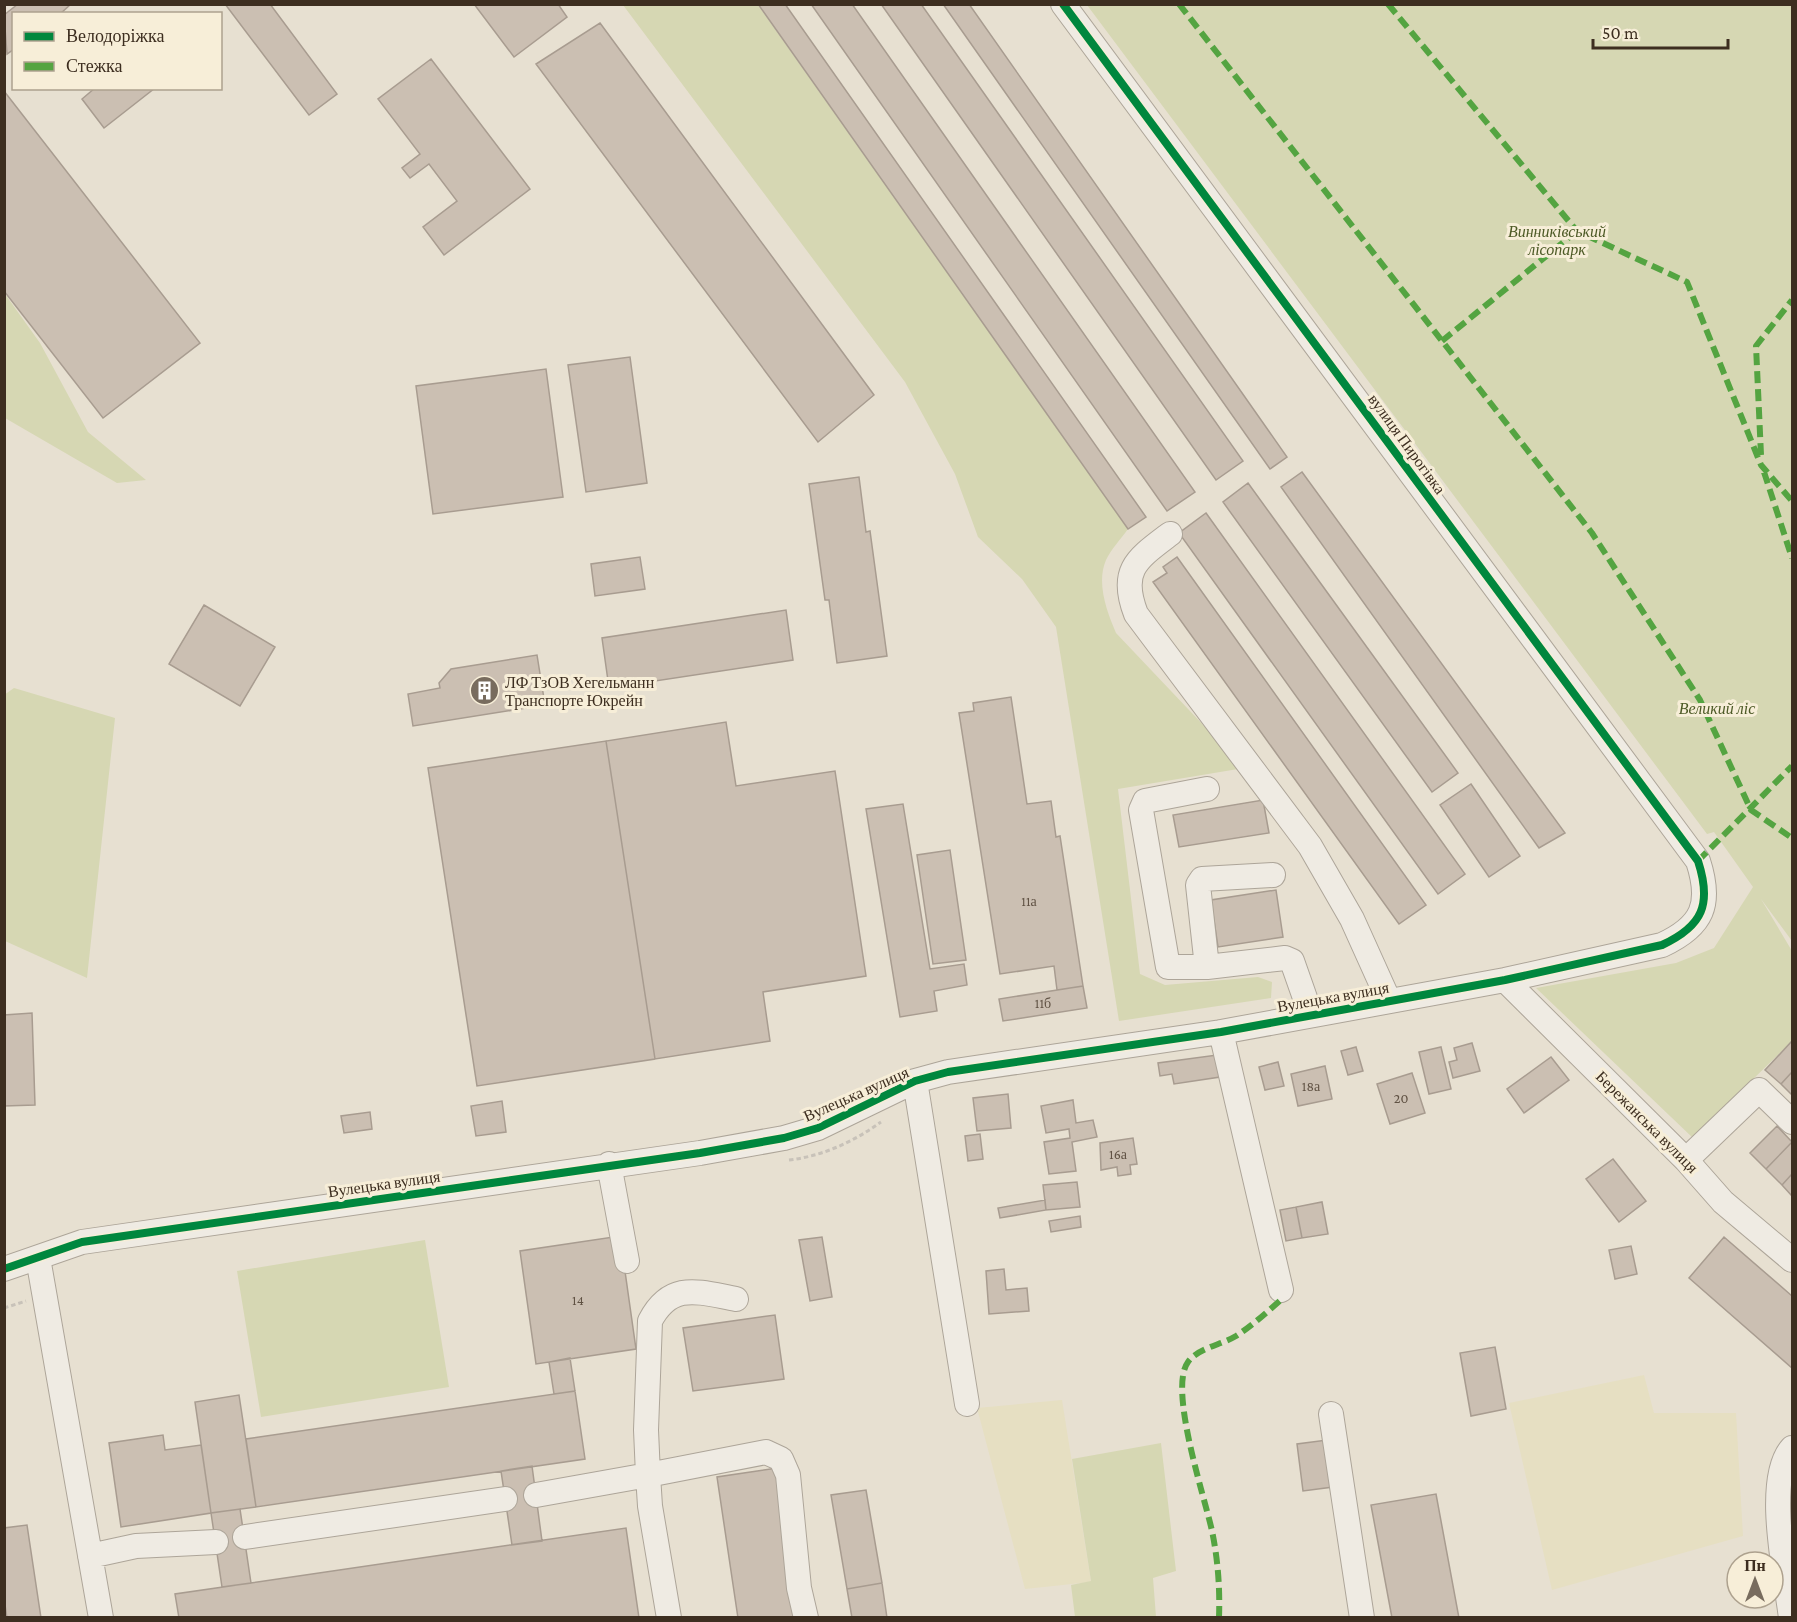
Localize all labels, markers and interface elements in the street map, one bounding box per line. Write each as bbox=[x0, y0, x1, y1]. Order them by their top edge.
legend bbox=[12, 12, 222, 90]
scale bar bbox=[1593, 12, 1728, 50]
text: 50 m bbox=[1602, 23, 1639, 43]
text: Велодоріжка bbox=[66, 26, 165, 46]
text: Стежка bbox=[66, 56, 123, 76]
park label: Винниківський лісопарк bbox=[1508, 223, 1606, 259]
street label: вулиця Пирогівка bbox=[1364, 391, 1449, 498]
place label: ЛФ ТзОВ Хегельманн Транспорте Юкрейн bbox=[505, 674, 655, 710]
building icon: ЛФ ТзОВ Хегельманн Транспорте Юкрейн bbox=[468, 675, 500, 707]
park label: Великий ліс bbox=[1679, 700, 1755, 717]
house number: 11а bbox=[1021, 893, 1038, 909]
street label: Вулецька вулиця bbox=[1276, 979, 1391, 1016]
house number: 11б bbox=[1035, 995, 1051, 1011]
street label: Вулецька вулиця bbox=[801, 1063, 912, 1126]
street label: Бережанська вулиця bbox=[1592, 1068, 1702, 1178]
house number: 18а bbox=[1302, 1078, 1321, 1094]
house number: 20 bbox=[1394, 1090, 1408, 1106]
house number: 16а bbox=[1109, 1146, 1128, 1162]
street label: Вулецька вулиця bbox=[327, 1168, 442, 1201]
house number: 14 bbox=[572, 1292, 584, 1308]
north arrow bbox=[1725, 1550, 1785, 1610]
text: Пн bbox=[1744, 1557, 1766, 1574]

